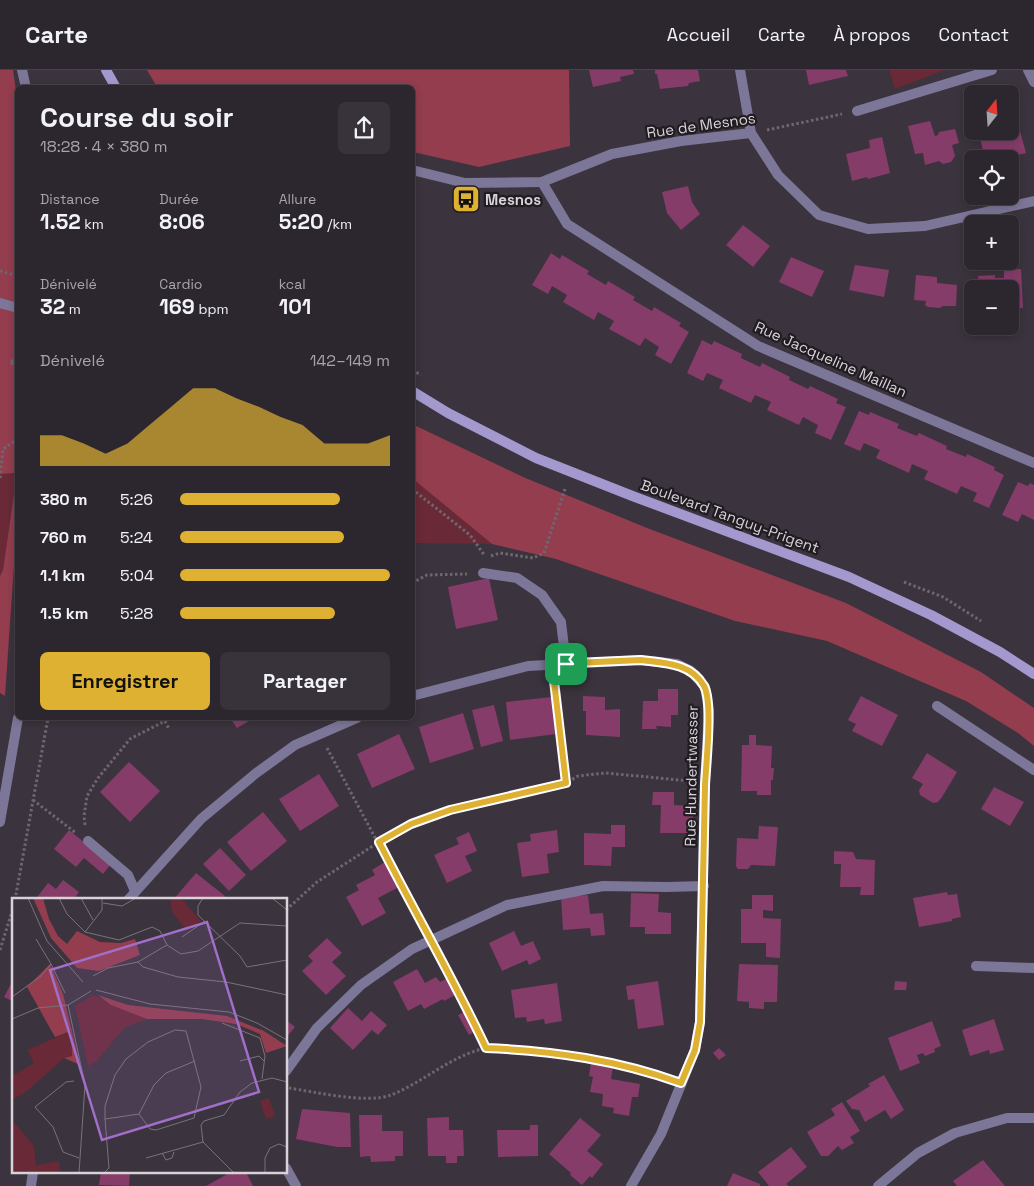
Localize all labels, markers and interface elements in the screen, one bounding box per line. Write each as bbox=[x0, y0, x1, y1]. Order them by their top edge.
text: Carte bbox=[25, 19, 88, 50]
text: Accueil bbox=[667, 23, 730, 46]
text: Carte bbox=[758, 23, 805, 46]
text: À propos bbox=[833, 23, 911, 46]
text: Contact bbox=[939, 23, 1009, 46]
north arrow bbox=[964, 85, 1019, 140]
map controls bbox=[964, 85, 1019, 335]
text: Course du soir bbox=[40, 99, 234, 135]
button: share bbox=[338, 102, 390, 154]
street label: Rue de Mesnos bbox=[645, 108, 757, 142]
text: 18:28 · 4 × 380 m bbox=[40, 136, 167, 157]
button: locate bbox=[964, 150, 1019, 205]
bus stop icon: Mesnos bbox=[451, 184, 481, 214]
text: Distance bbox=[40, 190, 100, 208]
text: Durée bbox=[159, 190, 199, 208]
text: Allure bbox=[279, 190, 316, 208]
place label: Mesnos bbox=[485, 190, 541, 209]
text: 1.52 bbox=[40, 208, 81, 235]
text: 8:06 bbox=[159, 208, 205, 235]
text: 5:20 bbox=[279, 208, 324, 235]
text: km bbox=[81, 215, 104, 233]
text: /km bbox=[324, 215, 352, 233]
button: + bbox=[964, 215, 1019, 270]
text: Dénivelé bbox=[40, 275, 97, 293]
text: Cardio bbox=[159, 275, 203, 293]
text: kcal bbox=[279, 275, 306, 293]
button: − bbox=[964, 280, 1019, 335]
text: 32 bbox=[40, 293, 65, 320]
text: 169 bbox=[159, 293, 195, 320]
text: 101 bbox=[279, 293, 311, 320]
text: m bbox=[65, 300, 81, 318]
text: bpm bbox=[195, 300, 228, 318]
street label: Rue Jacqueline Maillan bbox=[752, 317, 910, 401]
text: Dénivelé bbox=[40, 350, 105, 371]
text: 142–149 m bbox=[310, 350, 390, 371]
street label: Boulevard Tanguy-Prigent bbox=[638, 475, 822, 557]
text: 380 m bbox=[40, 489, 87, 510]
text: 5:26 bbox=[120, 489, 153, 510]
text: 760 m bbox=[40, 527, 87, 548]
text: 5:24 bbox=[120, 527, 153, 548]
text: 1.1 km bbox=[40, 565, 85, 586]
text: 5:04 bbox=[120, 565, 154, 586]
text: 1.5 km bbox=[40, 603, 88, 624]
text: 5:28 bbox=[120, 603, 153, 624]
pin bbox=[545, 643, 587, 685]
icon: arrive bbox=[552, 650, 580, 678]
button: Enregistrer bbox=[40, 652, 210, 710]
button: Partager bbox=[220, 652, 390, 710]
street label: Rue Hundertwasser bbox=[680, 705, 702, 847]
inset map bbox=[12, 898, 288, 1174]

